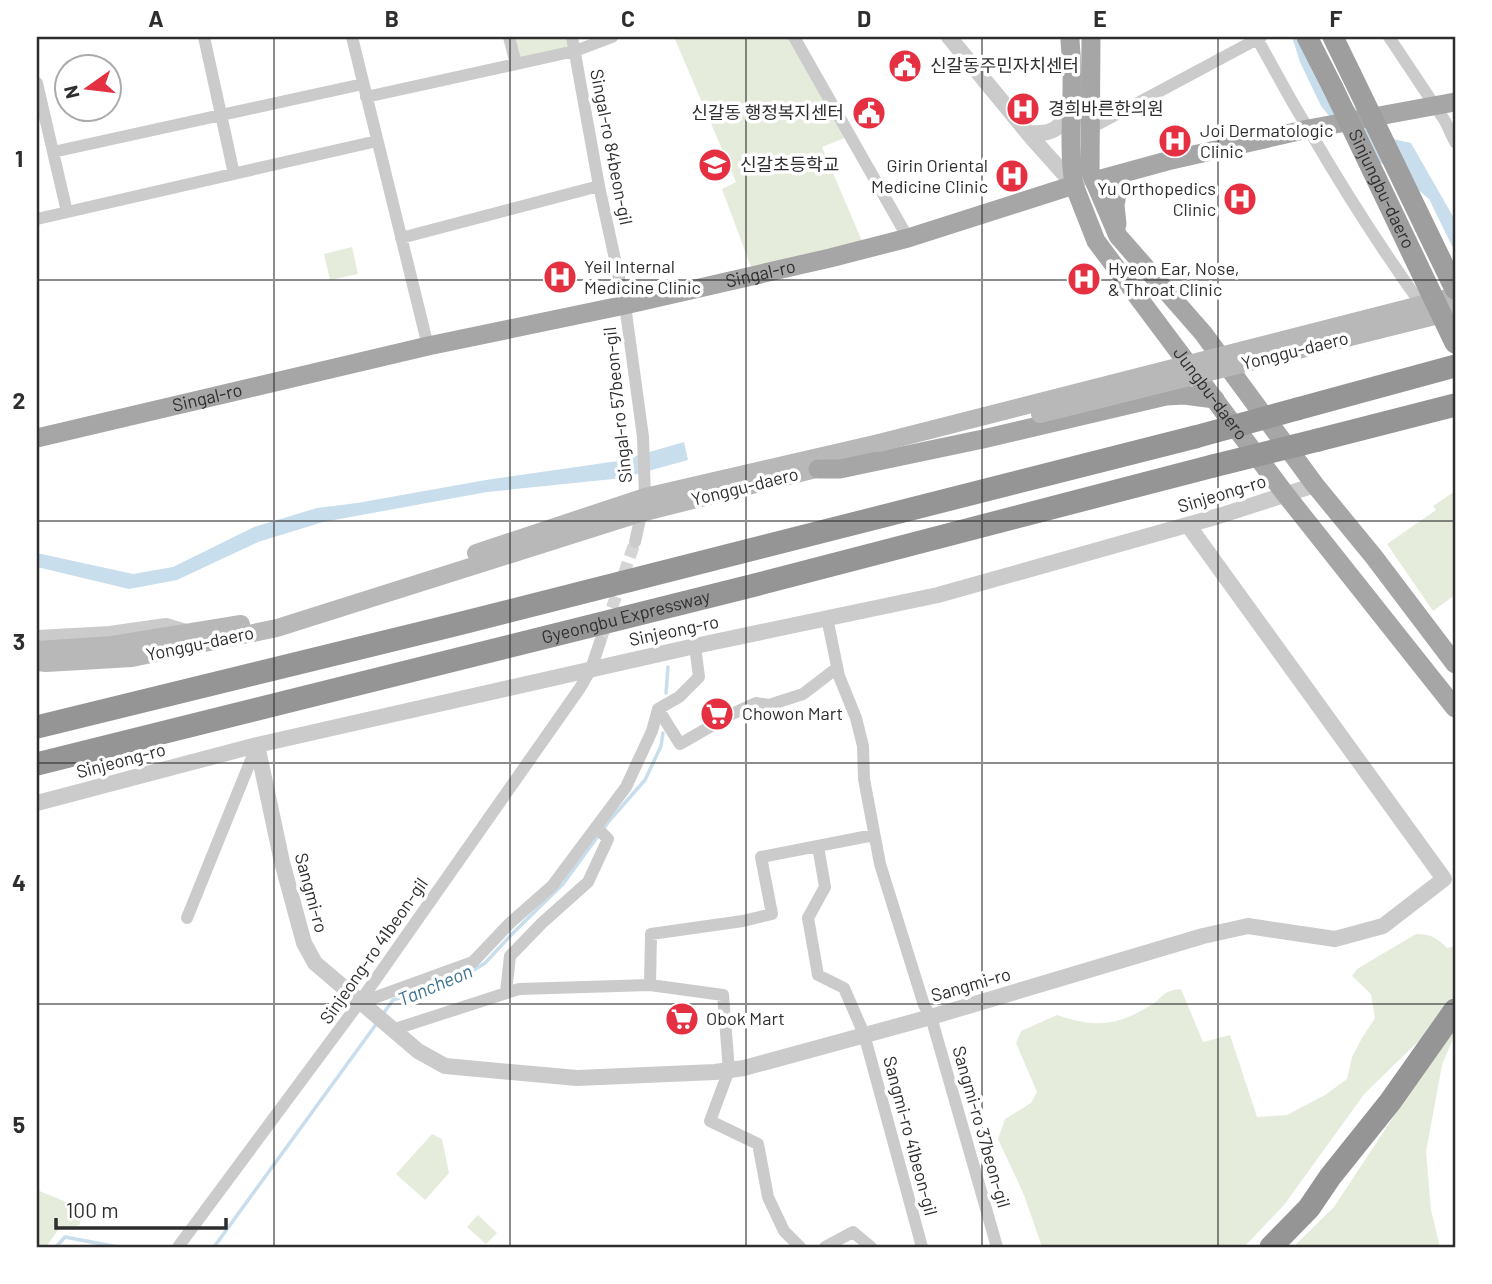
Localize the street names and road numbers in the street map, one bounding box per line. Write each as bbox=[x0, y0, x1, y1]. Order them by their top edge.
street label: Singal-ro 84beon-gil bbox=[586, 67, 638, 227]
street label: Sinjungbu-daero bbox=[1344, 125, 1420, 252]
street label: Singal-ro bbox=[723, 254, 798, 292]
street label: Singal-ro 57beon-gil bbox=[598, 326, 636, 484]
street label: Yonggu-daero bbox=[1239, 326, 1351, 374]
street label: Jungbu-daero bbox=[1169, 342, 1253, 444]
street label: Singal-ro bbox=[170, 378, 244, 416]
street label: Yonggu-daero bbox=[689, 462, 801, 510]
street label: Sinjeong-ro bbox=[1175, 469, 1269, 517]
street label: Gyeongbu Expressway bbox=[539, 585, 712, 648]
street label: Sinjeong-ro bbox=[627, 610, 721, 650]
street label: Yonggu-daero bbox=[144, 621, 256, 665]
street label: Sinjeong-ro bbox=[74, 738, 168, 782]
street label: Sangmi-ro bbox=[291, 850, 333, 935]
street label: Sinjeong-ro 41beon-gil bbox=[314, 873, 432, 1028]
street label: Sangmi-ro bbox=[928, 962, 1013, 1006]
street label: Sangmi-ro 37beon-gil bbox=[948, 1043, 1016, 1210]
street label: Sangmi-ro 41beon-gil bbox=[879, 1054, 943, 1218]

